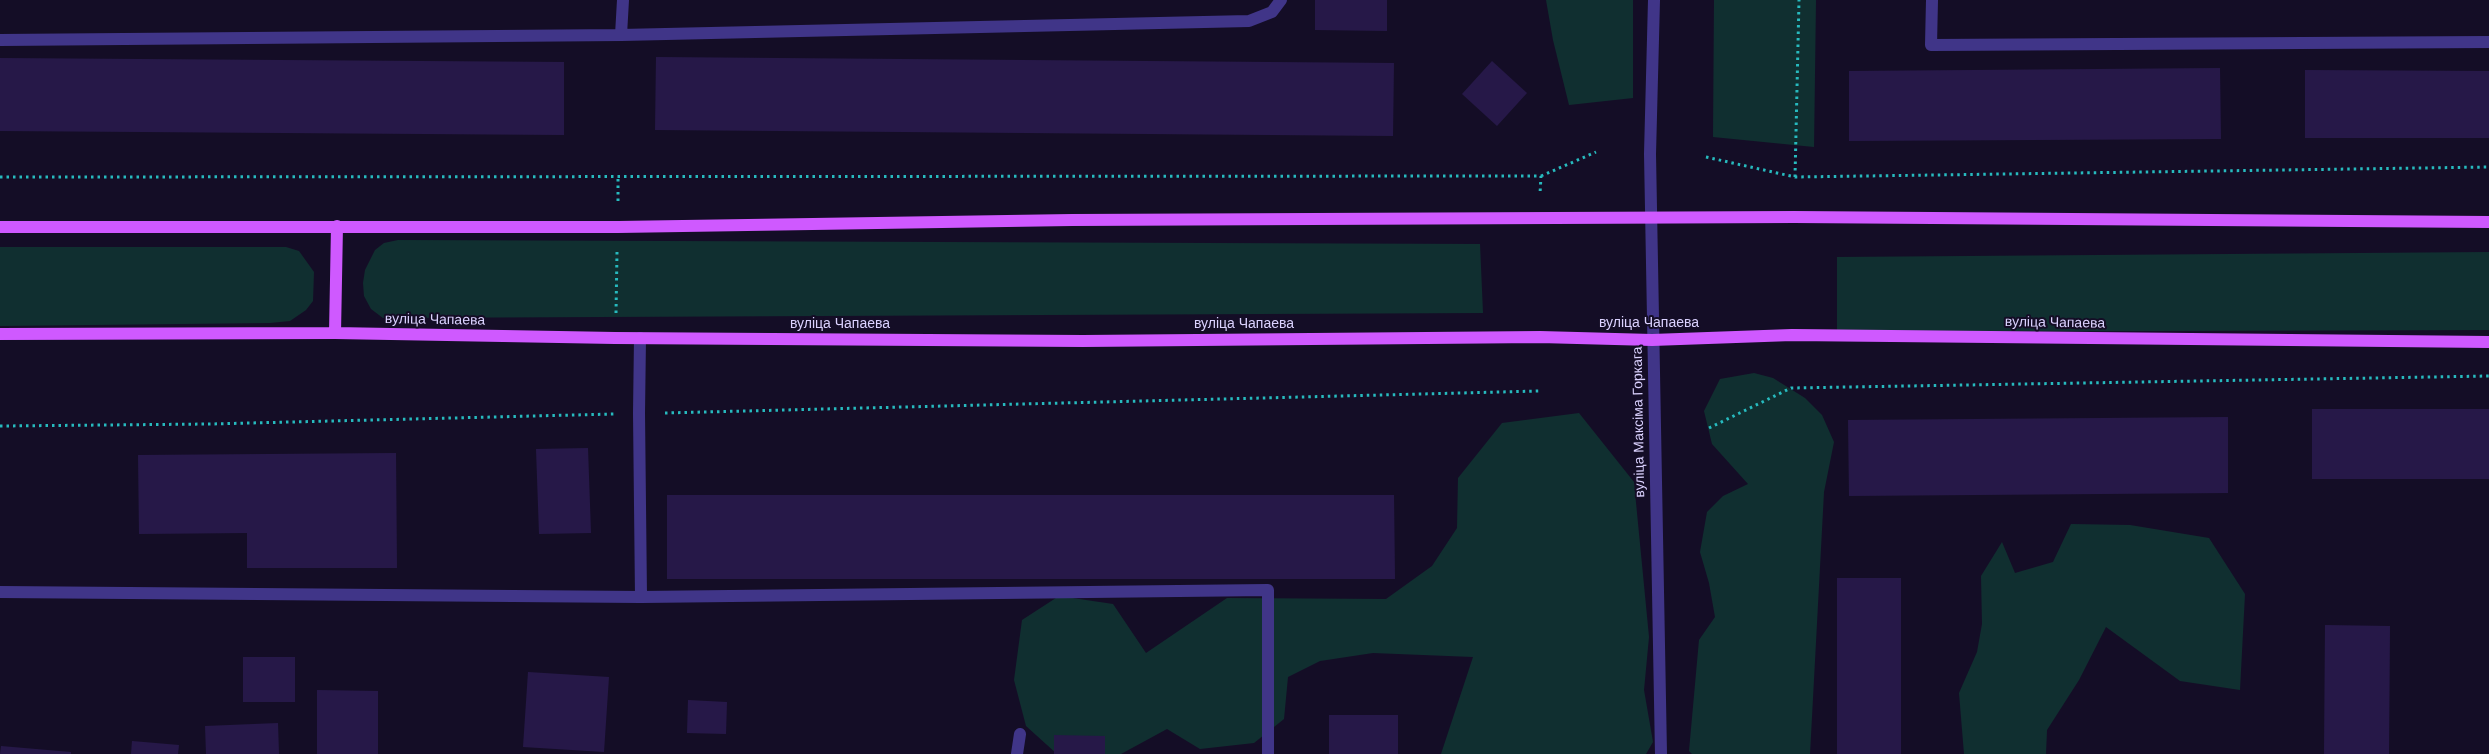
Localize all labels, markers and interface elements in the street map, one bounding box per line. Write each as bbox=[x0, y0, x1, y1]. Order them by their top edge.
street label: вуліца Чапаева bbox=[385, 311, 485, 329]
street label: вуліца Чапаева bbox=[2005, 314, 2105, 332]
street label: вуліца Чапаева bbox=[1599, 315, 1699, 331]
street label: вуліца Чапаева bbox=[790, 316, 890, 332]
street label: вуліца Чапаева bbox=[1194, 316, 1294, 332]
street label: вуліца Максіма Горкага bbox=[1629, 346, 1649, 498]

